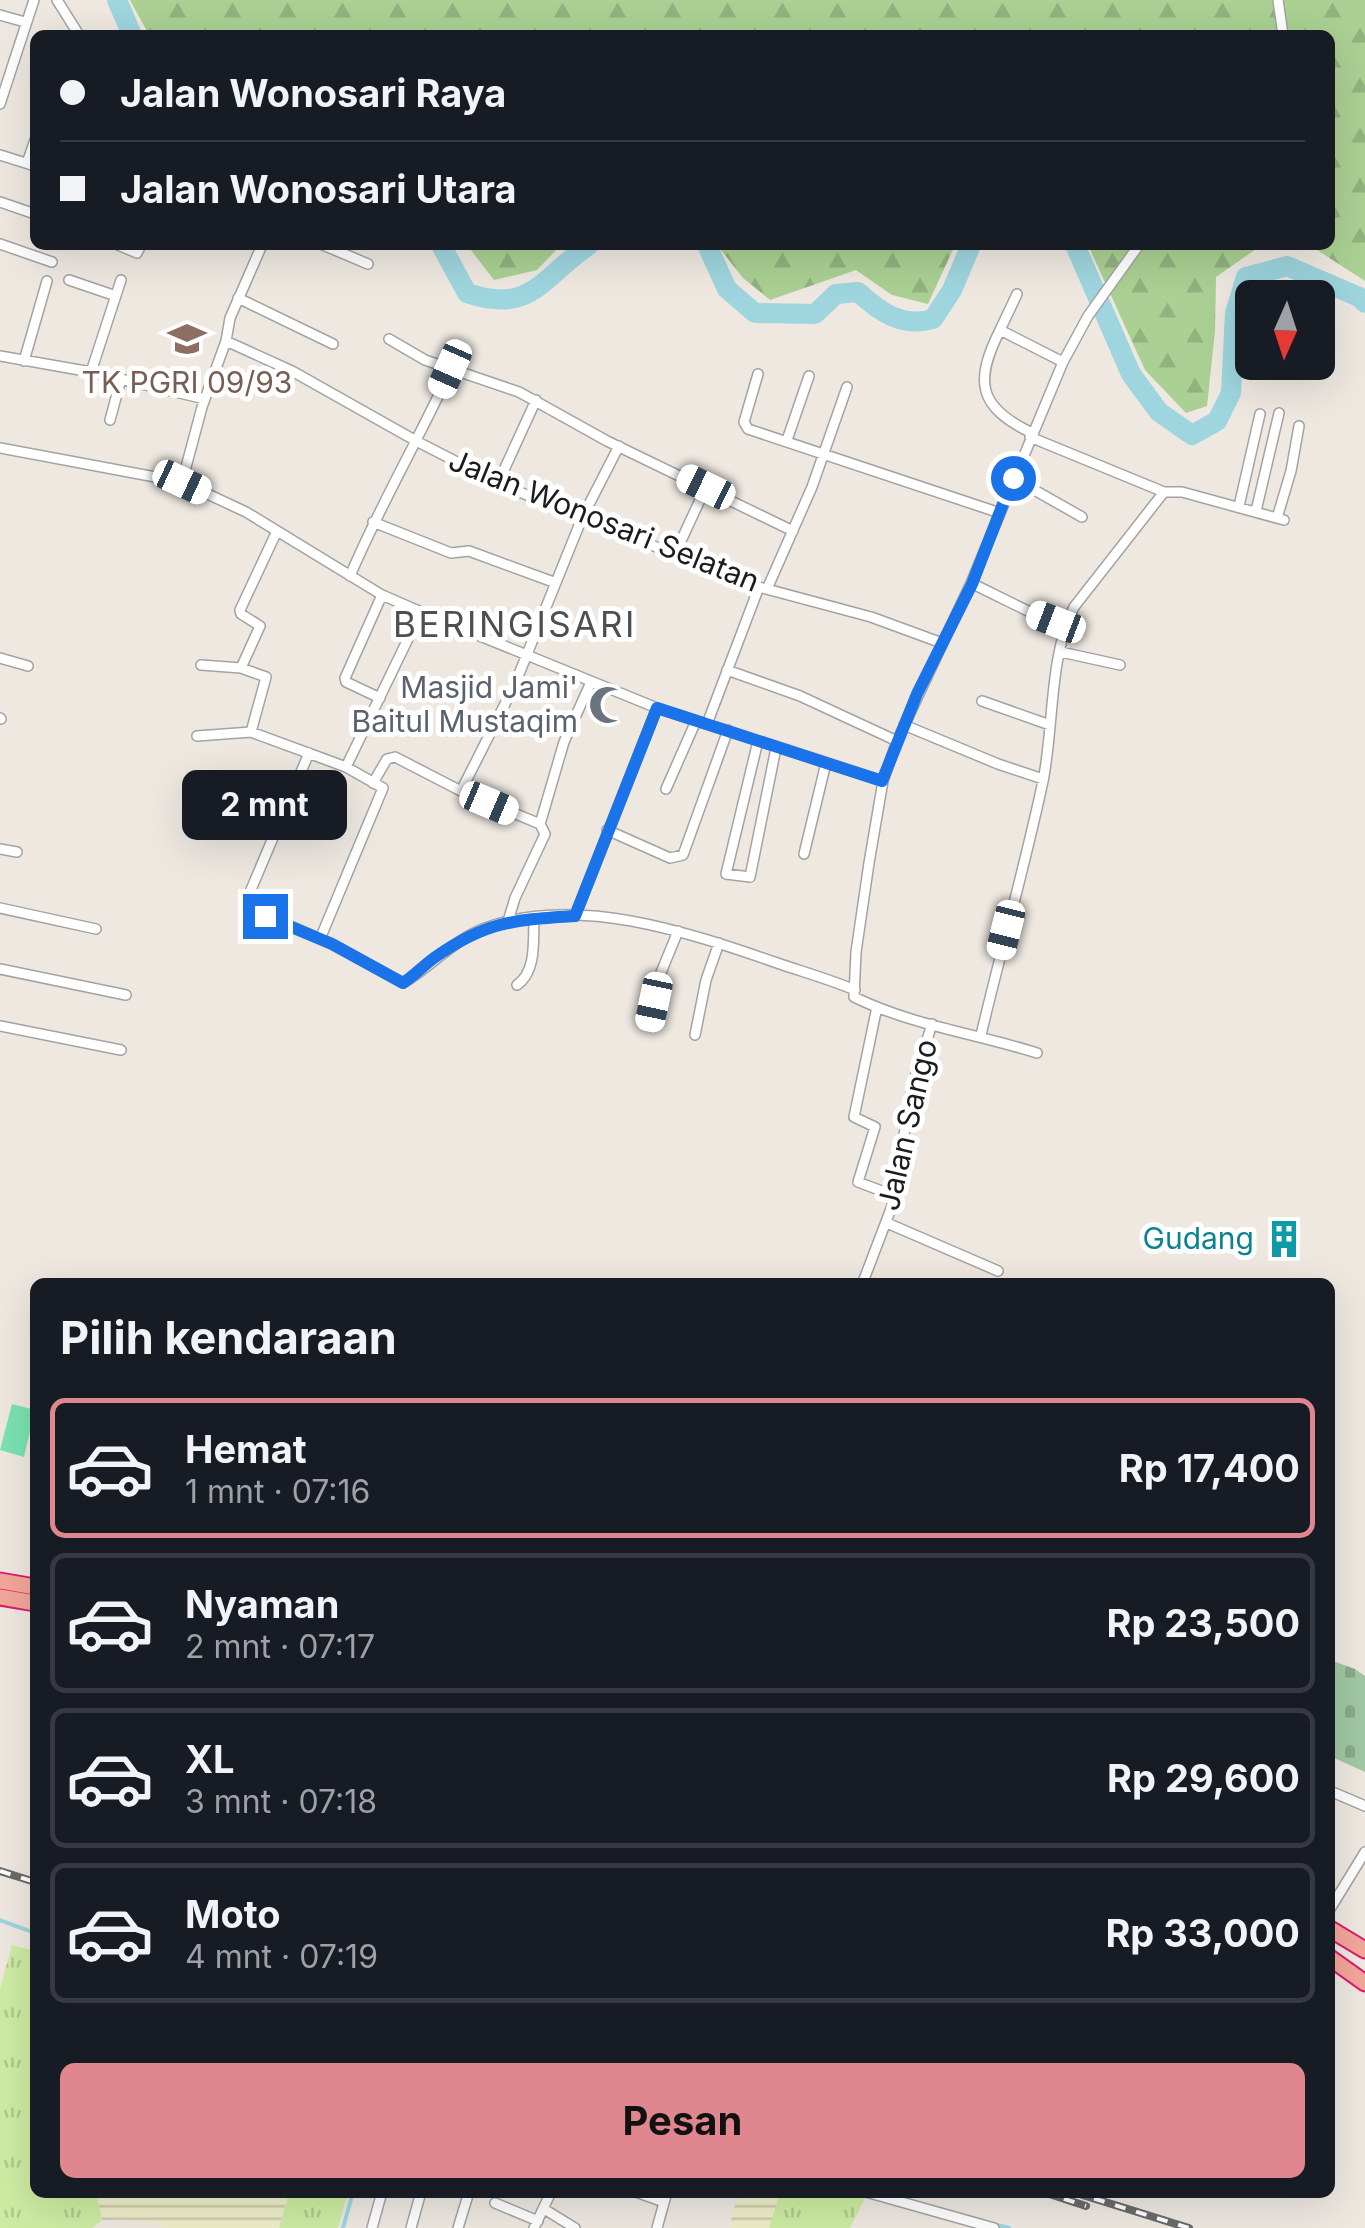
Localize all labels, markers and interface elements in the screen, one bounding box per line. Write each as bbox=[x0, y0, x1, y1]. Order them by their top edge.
text: Jalan Wonosari Raya bbox=[120, 70, 506, 116]
text: Jalan Wonosari Utara bbox=[120, 166, 516, 212]
north arrow bbox=[1235, 280, 1335, 380]
map controls bbox=[1235, 280, 1335, 380]
school or university icon: TK PGRI 09/93 bbox=[166, 318, 208, 360]
car bbox=[424, 335, 476, 403]
place label: TK PGRI 09/93 bbox=[82, 364, 292, 400]
street label: Jalan Wonosari Selatan bbox=[444, 441, 765, 599]
car bbox=[148, 456, 216, 508]
route start bbox=[991, 456, 1036, 501]
car bbox=[672, 460, 740, 514]
car bbox=[1023, 597, 1089, 647]
district label: BERINGISARI bbox=[393, 603, 637, 645]
place label: Masjid Jami' Baitul Mustaqim bbox=[352, 669, 578, 739]
mosque icon: Masjid Jami' Baitul Mustaqim bbox=[587, 684, 629, 726]
callout: 2 mnt bbox=[182, 771, 348, 841]
car bbox=[456, 777, 522, 829]
text: 2 mnt bbox=[220, 785, 309, 824]
route end bbox=[243, 894, 288, 939]
car bbox=[984, 897, 1028, 963]
car bbox=[633, 970, 675, 1034]
street label: Jalan Sango bbox=[870, 1036, 944, 1214]
building icon: Gudang bbox=[1263, 1218, 1305, 1260]
place label: Gudang bbox=[1143, 1220, 1254, 1256]
text: Pilih kendaraan bbox=[60, 1310, 397, 1365]
icon: car bbox=[65, 1423, 155, 1513]
text: Hemat bbox=[185, 1426, 307, 1472]
text: Rp 17,400 bbox=[1119, 1445, 1300, 1491]
text: 1 mnt · 07:16 bbox=[185, 1472, 370, 1511]
icon: car bbox=[65, 1578, 155, 1668]
text: Nyaman bbox=[185, 1581, 339, 1627]
text: Rp 23,500 bbox=[1106, 1600, 1300, 1646]
text: 2 mnt · 07:17 bbox=[185, 1627, 375, 1666]
icon: car bbox=[65, 1733, 155, 1823]
text: XL bbox=[185, 1736, 235, 1782]
text: Rp 29,600 bbox=[1107, 1755, 1300, 1801]
text: 3 mnt · 07:18 bbox=[185, 1782, 377, 1821]
icon: car bbox=[65, 1888, 155, 1978]
text: Moto bbox=[185, 1891, 281, 1937]
text: Rp 33,000 bbox=[1105, 1910, 1300, 1956]
text: 4 mnt · 07:19 bbox=[185, 1937, 378, 1976]
button: Pesan bbox=[60, 2063, 1305, 2178]

